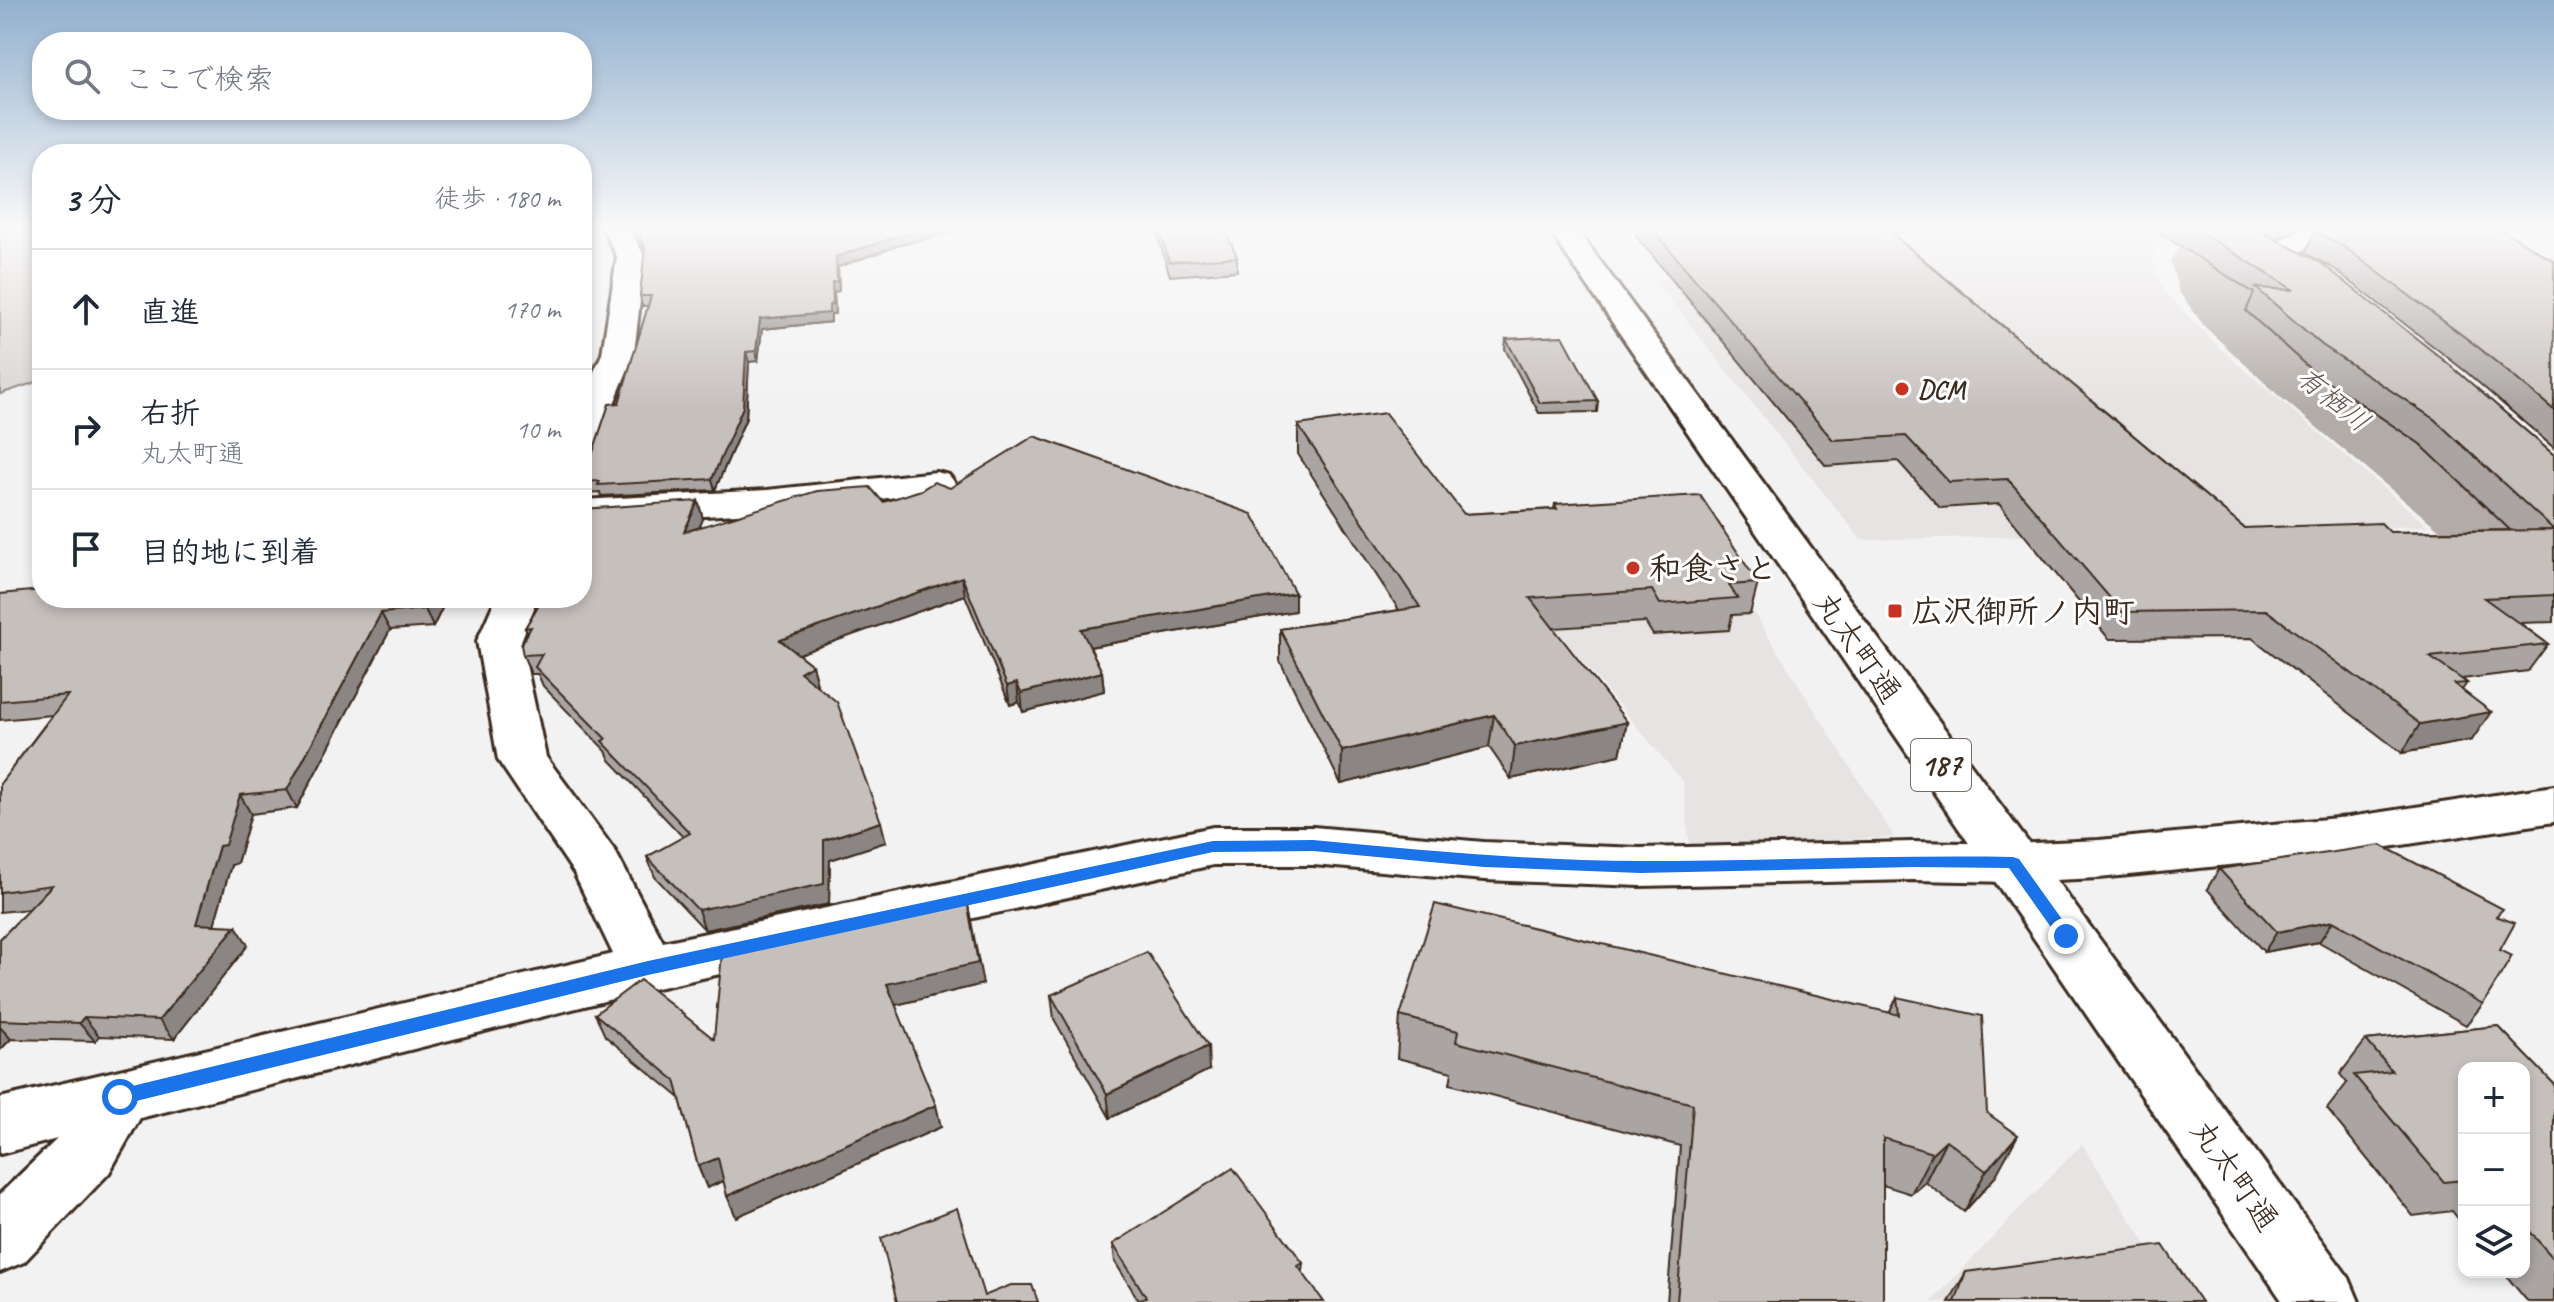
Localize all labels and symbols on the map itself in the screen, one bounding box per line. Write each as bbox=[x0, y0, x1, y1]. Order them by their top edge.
water label: 有栖川 bbox=[2290, 359, 2377, 439]
place label: DCM bbox=[1918, 373, 1967, 406]
marker: DCM bbox=[1893, 380, 1911, 398]
place label: 和食さと bbox=[1649, 548, 1777, 589]
marker: 和食さと bbox=[1624, 559, 1642, 577]
street label: 丸太町通 bbox=[1804, 583, 1911, 711]
place label: 広沢御所ノ内町 bbox=[1911, 591, 2135, 632]
marker: 広沢御所ノ内町 bbox=[1886, 602, 1904, 620]
road number: 187 bbox=[1911, 739, 1971, 791]
route end bbox=[2048, 918, 2084, 954]
route start bbox=[102, 1079, 138, 1115]
street label: 丸太町通 bbox=[2181, 1111, 2288, 1239]

